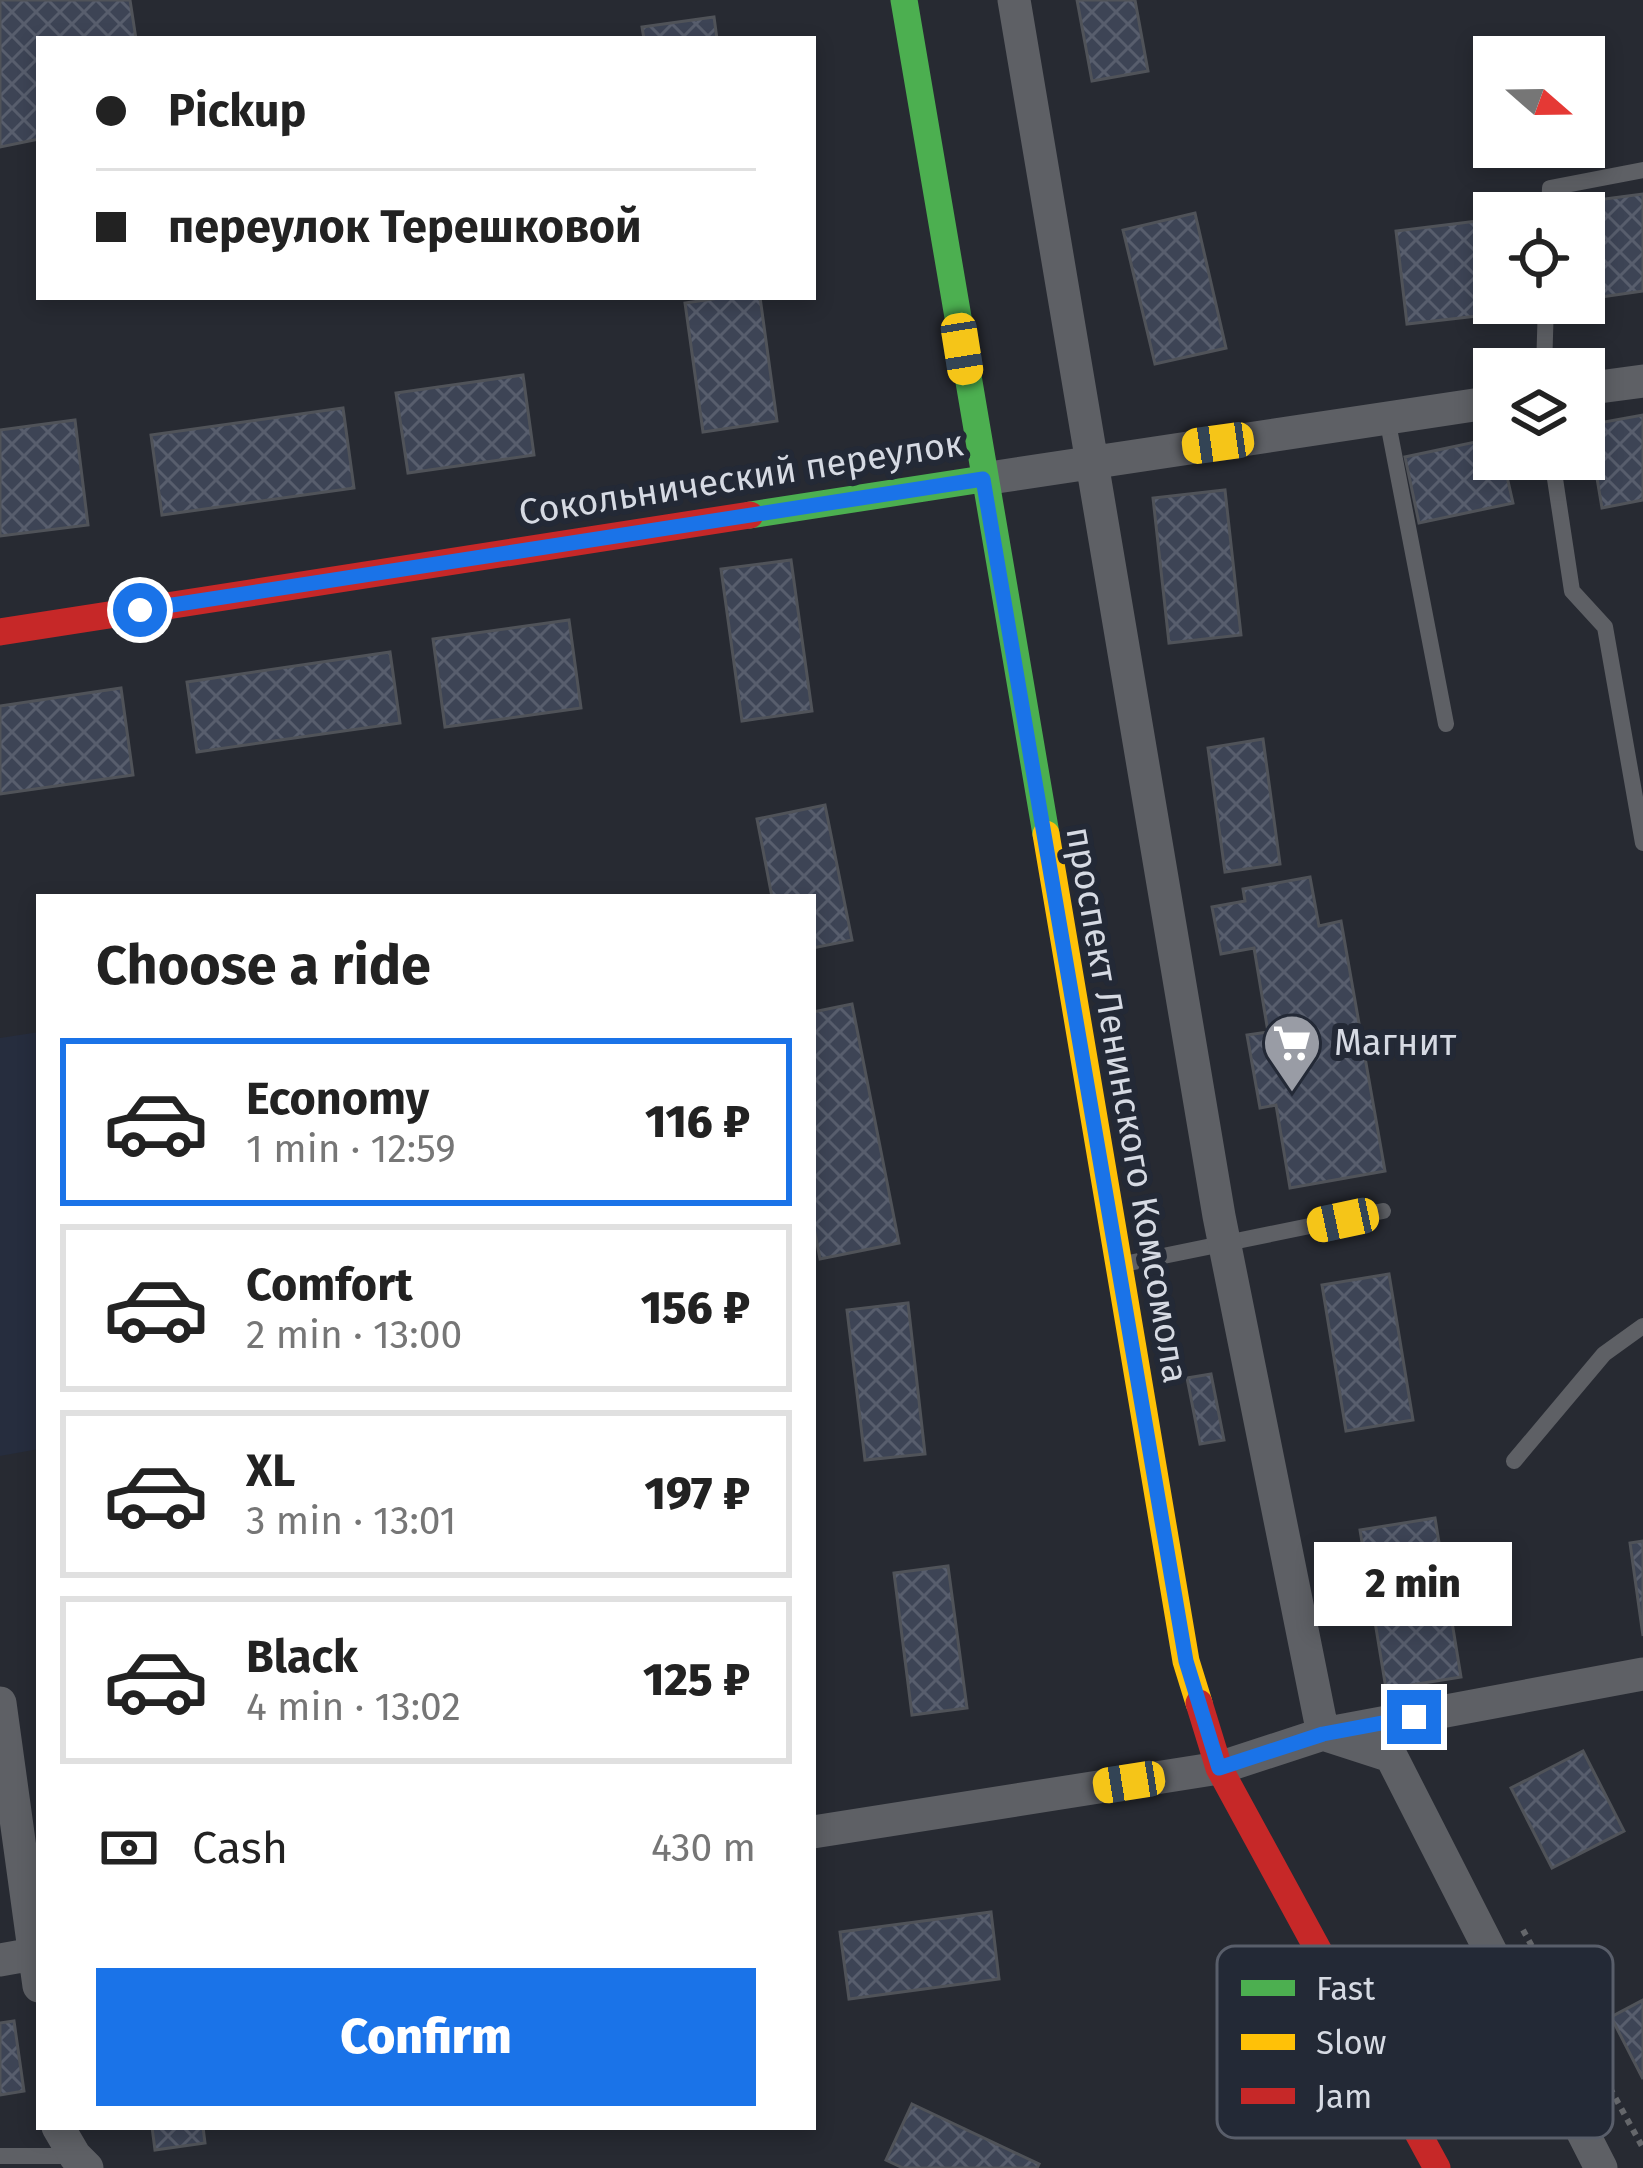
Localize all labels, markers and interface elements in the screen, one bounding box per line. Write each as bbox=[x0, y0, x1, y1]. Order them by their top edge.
north arrow bbox=[1473, 36, 1605, 168]
map controls bbox=[1473, 36, 1605, 480]
text: Pickup bbox=[168, 84, 306, 138]
button: locate bbox=[1473, 192, 1605, 324]
text: переулок Терешковой bbox=[168, 200, 642, 254]
car bbox=[939, 311, 985, 387]
button: layers bbox=[1473, 348, 1605, 480]
car bbox=[1180, 420, 1256, 466]
street label: Сокольнический переулок bbox=[516, 421, 967, 535]
route start bbox=[113, 583, 167, 637]
street label: проспект Ленинского Комсомола bbox=[1056, 823, 1198, 1387]
text: Choose a ride bbox=[96, 934, 431, 998]
supermarket icon: Магнит bbox=[1261, 1012, 1323, 1094]
place label: Магнит bbox=[1334, 1021, 1457, 1065]
icon: car bbox=[102, 1068, 210, 1176]
text: Economy bbox=[246, 1072, 429, 1126]
text: 116 ₽ bbox=[645, 1095, 750, 1149]
text: 1 min · 12:59 bbox=[246, 1126, 456, 1172]
car bbox=[1304, 1195, 1382, 1245]
icon: car bbox=[102, 1254, 210, 1362]
text: Comfort bbox=[246, 1258, 413, 1312]
text: 156 ₽ bbox=[641, 1281, 750, 1335]
text: 2 min · 13:00 bbox=[246, 1312, 462, 1358]
icon: car bbox=[102, 1440, 210, 1548]
text: XL bbox=[246, 1444, 295, 1498]
text: 197 ₽ bbox=[645, 1467, 750, 1521]
text: 3 min · 13:01 bbox=[246, 1498, 456, 1544]
callout: 2 min bbox=[1315, 1543, 1513, 1627]
text: 2 min bbox=[1365, 1561, 1461, 1607]
icon: car bbox=[102, 1626, 210, 1734]
text: Black bbox=[246, 1630, 358, 1684]
text: 125 ₽ bbox=[643, 1653, 750, 1707]
text: 4 min · 13:02 bbox=[246, 1684, 461, 1730]
route end bbox=[1387, 1690, 1441, 1744]
car bbox=[1091, 1759, 1167, 1805]
icon: cash bbox=[96, 1815, 162, 1881]
text: Cash bbox=[192, 1821, 288, 1875]
text: 430 m bbox=[651, 1825, 756, 1871]
legend bbox=[1217, 1946, 1613, 2138]
button: Confirm bbox=[96, 1968, 756, 2106]
text: Fast bbox=[1316, 1969, 1375, 2009]
text: Slow bbox=[1316, 2023, 1386, 2063]
text: Jam bbox=[1316, 2077, 1372, 2117]

